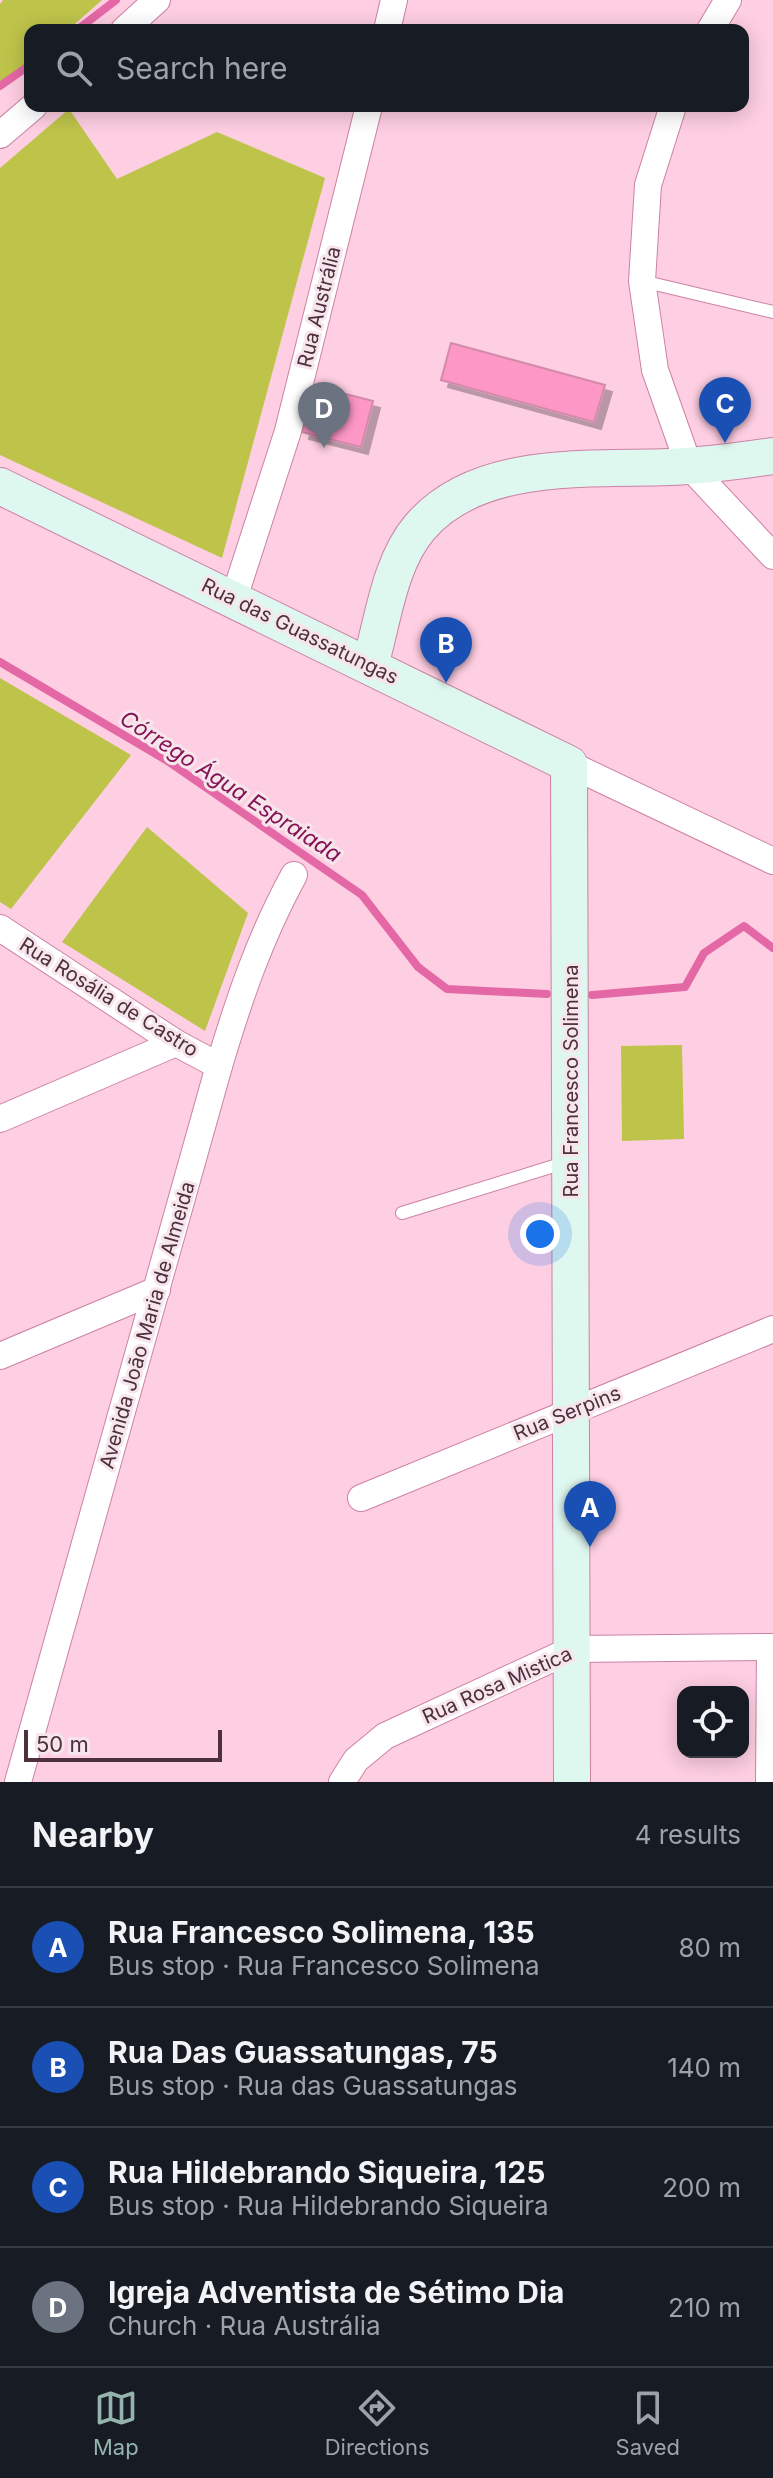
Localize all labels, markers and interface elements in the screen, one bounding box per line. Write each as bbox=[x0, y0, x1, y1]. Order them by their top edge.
search box bbox=[24, 24, 749, 112]
icon: search bbox=[52, 46, 96, 90]
text: Search here bbox=[116, 50, 288, 86]
street label: Rua Austrália bbox=[292, 244, 346, 370]
pin: C bbox=[699, 377, 751, 443]
pin: D bbox=[298, 382, 350, 448]
street label: Rua das Guassatungas bbox=[198, 573, 402, 689]
pin: B bbox=[420, 617, 472, 683]
water label: Córrego Água Espraiada bbox=[116, 705, 346, 867]
street label: Rua Rosália de Castro bbox=[15, 932, 203, 1062]
street label: Rua Francesco Solimena bbox=[559, 965, 583, 1197]
street label: Avenida João Maria de Almeida bbox=[94, 1179, 200, 1471]
your location bbox=[520, 1214, 560, 1254]
street label: Rua Serpins bbox=[510, 1381, 624, 1445]
pin: A bbox=[564, 1481, 616, 1547]
street label: Rua Rosa Mistica bbox=[418, 1641, 576, 1729]
map controls bbox=[677, 1686, 749, 1758]
button: locate bbox=[677, 1686, 749, 1758]
scale bar bbox=[24, 1726, 222, 1762]
text: 50 m bbox=[36, 1731, 89, 1757]
text: Nearby bbox=[32, 1814, 154, 1855]
text: 4 results bbox=[635, 1819, 741, 1850]
text: Rua Francesco Solimena, 135 bbox=[108, 1914, 535, 1950]
text: A bbox=[48, 1932, 68, 1963]
text: 80 m bbox=[678, 1932, 741, 1963]
text: Bus stop · Rua Francesco Solimena bbox=[108, 1950, 540, 1981]
text: Rua Das Guassatungas, 75 bbox=[108, 2034, 498, 2070]
text: B bbox=[49, 2052, 67, 2083]
text: 140 m bbox=[667, 2052, 741, 2083]
text: Bus stop · Rua das Guassatungas bbox=[108, 2070, 518, 2101]
text: Rua Hildebrando Siqueira, 125 bbox=[108, 2154, 545, 2190]
text: C bbox=[48, 2172, 68, 2203]
text: 200 m bbox=[662, 2172, 741, 2203]
text: Bus stop · Rua Hildebrando Siqueira bbox=[108, 2190, 549, 2221]
text: Igreja Adventista de Sétimo Dia bbox=[108, 2274, 565, 2310]
text: D bbox=[49, 2292, 67, 2323]
text: 210 m bbox=[668, 2292, 741, 2323]
text: Church · Rua Austrália bbox=[108, 2310, 381, 2341]
tab: Map bbox=[93, 2386, 139, 2460]
tab: Directions bbox=[325, 2386, 430, 2460]
tab: Saved bbox=[616, 2386, 680, 2460]

